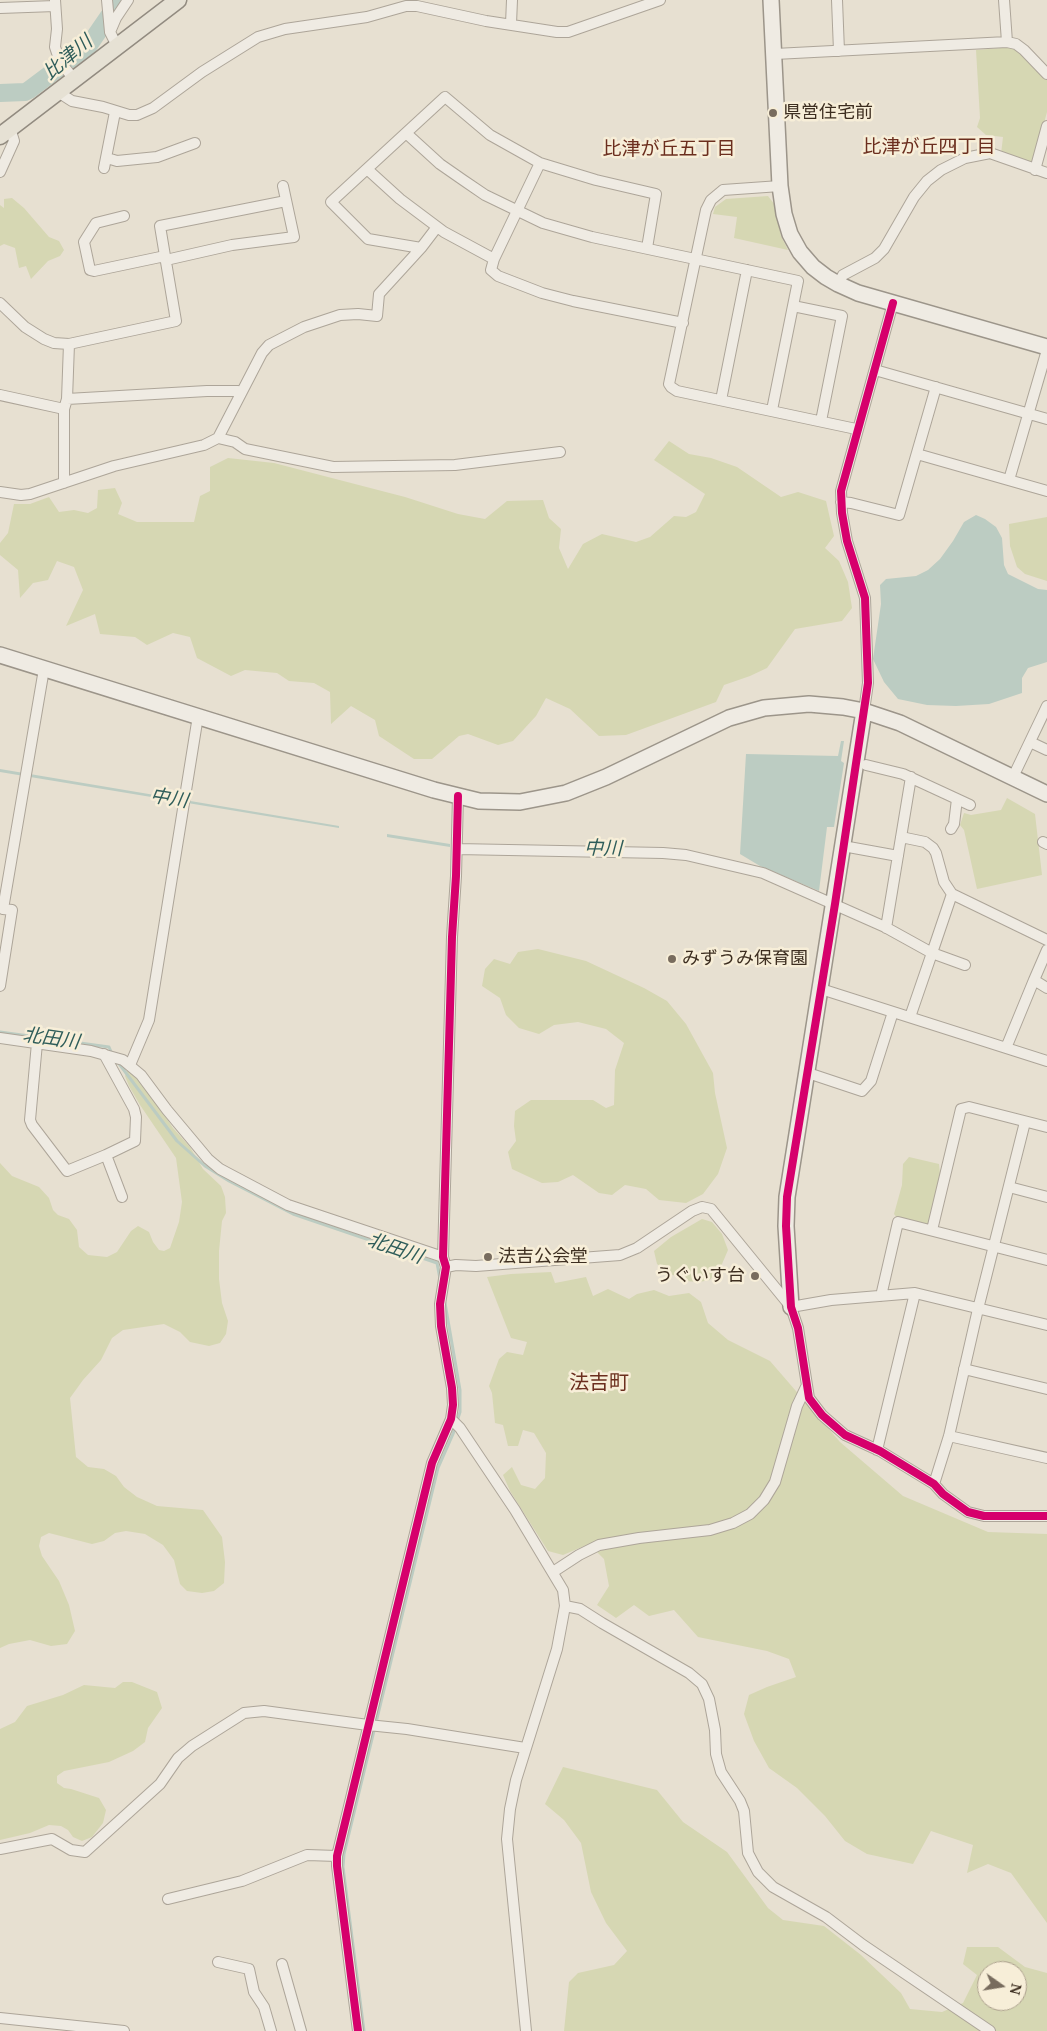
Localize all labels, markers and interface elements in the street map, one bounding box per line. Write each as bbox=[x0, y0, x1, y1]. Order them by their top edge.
water label: 比津川 bbox=[39, 31, 97, 85]
place label: 県営住宅前 bbox=[783, 102, 873, 124]
marker: 県営住宅前 bbox=[767, 107, 779, 119]
district label: 比津が丘四丁目 bbox=[863, 137, 995, 159]
district label: 比津が丘五丁目 bbox=[603, 139, 735, 161]
water label: 中川 bbox=[148, 785, 190, 813]
water label: 中川 bbox=[584, 837, 622, 861]
place label: みずうみ保育園 bbox=[682, 948, 808, 970]
marker: みずうみ保育園 bbox=[666, 953, 678, 965]
water label: 北田川 bbox=[21, 1024, 81, 1054]
water label: 北田川 bbox=[364, 1229, 426, 1269]
place label: 法吉公会堂 bbox=[498, 1246, 588, 1268]
marker: 法吉公会堂 bbox=[482, 1251, 494, 1263]
place label: うぐいす台 bbox=[655, 1265, 745, 1287]
marker: うぐいす台 bbox=[749, 1270, 761, 1282]
district label: 法吉町 bbox=[569, 1371, 629, 1395]
north arrow bbox=[977, 1961, 1027, 2011]
text: N bbox=[1006, 1982, 1027, 1997]

